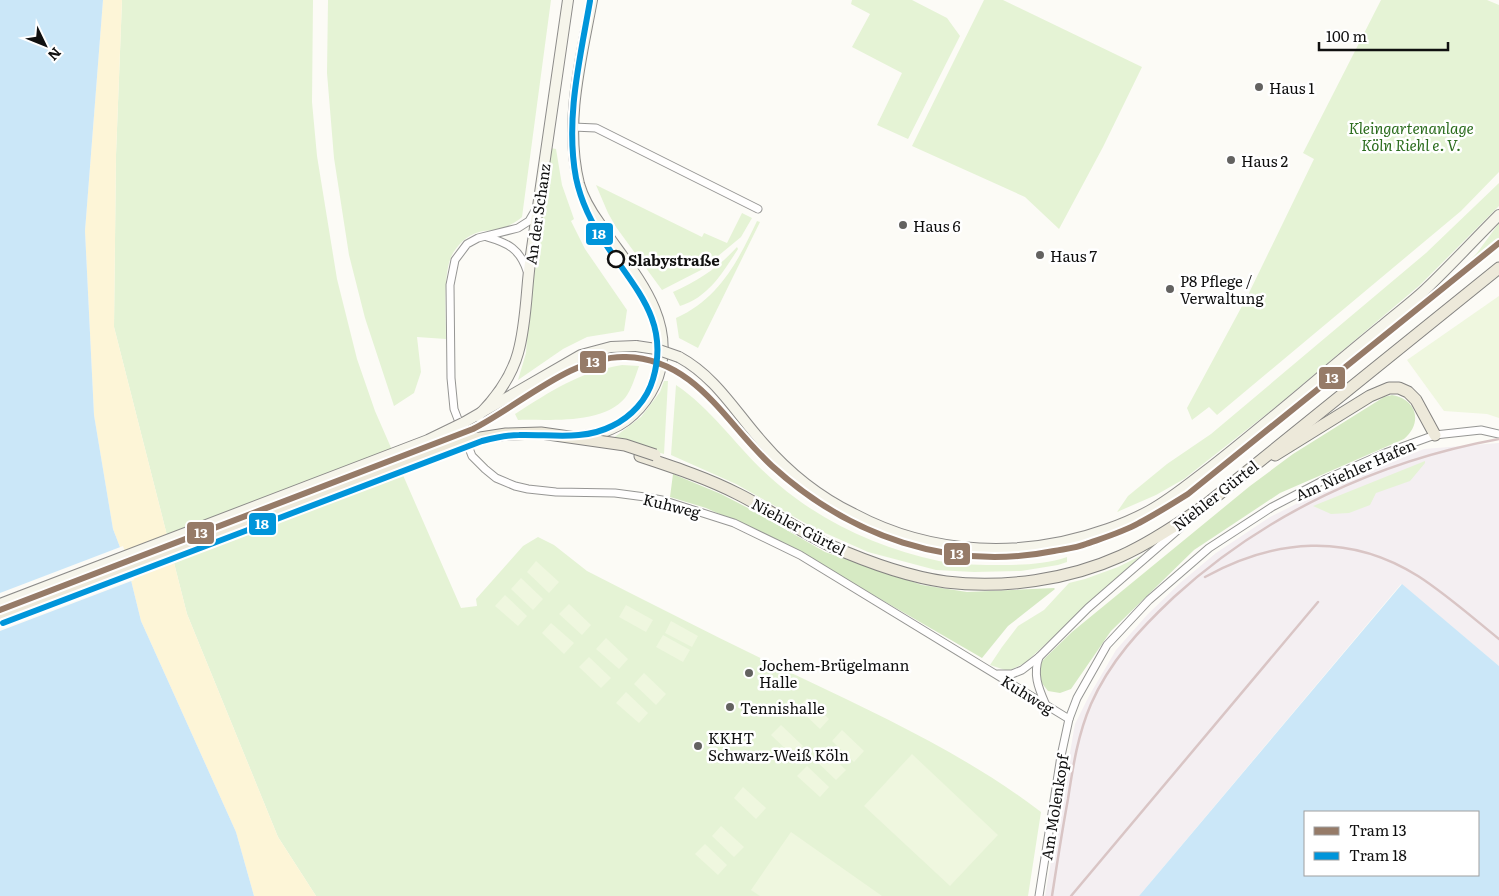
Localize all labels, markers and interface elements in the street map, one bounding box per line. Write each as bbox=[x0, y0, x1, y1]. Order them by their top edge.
north arrow bbox=[20, 20, 70, 70]
scale bar bbox=[1319, 20, 1448, 52]
text: 100 m bbox=[1326, 24, 1367, 47]
text: N bbox=[44, 43, 67, 66]
place label: Haus 1 bbox=[1269, 76, 1315, 99]
marker: Haus 1 bbox=[1253, 81, 1265, 93]
park label: Kleingartenanlage Köln Riehl e. V. bbox=[1348, 116, 1474, 156]
place label: Haus 2 bbox=[1241, 149, 1289, 172]
marker: Haus 2 bbox=[1225, 154, 1237, 166]
street label: An der Schanz bbox=[519, 162, 555, 266]
place label: Haus 6 bbox=[913, 214, 961, 237]
marker: Haus 6 bbox=[897, 219, 909, 231]
line badge: 18 bbox=[585, 222, 614, 246]
text: 18 bbox=[592, 223, 606, 243]
place label: Haus 7 bbox=[1050, 244, 1098, 267]
place label: Slabystraße bbox=[628, 248, 720, 271]
marker: Haus 7 bbox=[1034, 249, 1046, 261]
marker: Slabystraße bbox=[607, 250, 625, 268]
place label: P8 Pflege / Verwaltung bbox=[1180, 269, 1264, 309]
marker: P8 Pflege / Verwaltung bbox=[1164, 283, 1176, 295]
line badge: 13 bbox=[579, 350, 607, 374]
text: 13 bbox=[586, 351, 600, 371]
line badge: 13 bbox=[1318, 366, 1346, 390]
text: 13 bbox=[1325, 367, 1339, 387]
street label: Am Niehler Hafen bbox=[1291, 432, 1419, 506]
street label: Niehler Gürtel bbox=[1167, 454, 1263, 536]
street label: Kuhweg bbox=[641, 487, 704, 523]
street label: Niehler Gürtel bbox=[748, 492, 850, 560]
line badge: 18 bbox=[248, 512, 277, 536]
text: 18 bbox=[255, 513, 269, 533]
line badge: 13 bbox=[186, 521, 215, 545]
text: 13 bbox=[194, 522, 208, 542]
line badge: 13 bbox=[943, 542, 971, 566]
text: 13 bbox=[950, 543, 964, 563]
place label: Jochem-Brügelmann Halle bbox=[759, 653, 910, 693]
marker: Jochem-Brügelmann Halle bbox=[743, 667, 755, 679]
street label: Kuhweg bbox=[997, 669, 1059, 720]
place label: Tennishalle bbox=[740, 696, 825, 719]
marker: Tennishalle bbox=[724, 701, 736, 713]
place label: KKHT Schwarz-Weiß Köln bbox=[708, 726, 849, 766]
marker: KKHT Schwarz-Weiß Köln bbox=[692, 740, 704, 752]
street label: Am Molenkopf bbox=[1034, 751, 1074, 862]
legend bbox=[1304, 811, 1479, 876]
text: Tram 13 bbox=[1349, 818, 1407, 841]
text: Tram 18 bbox=[1349, 843, 1407, 866]

